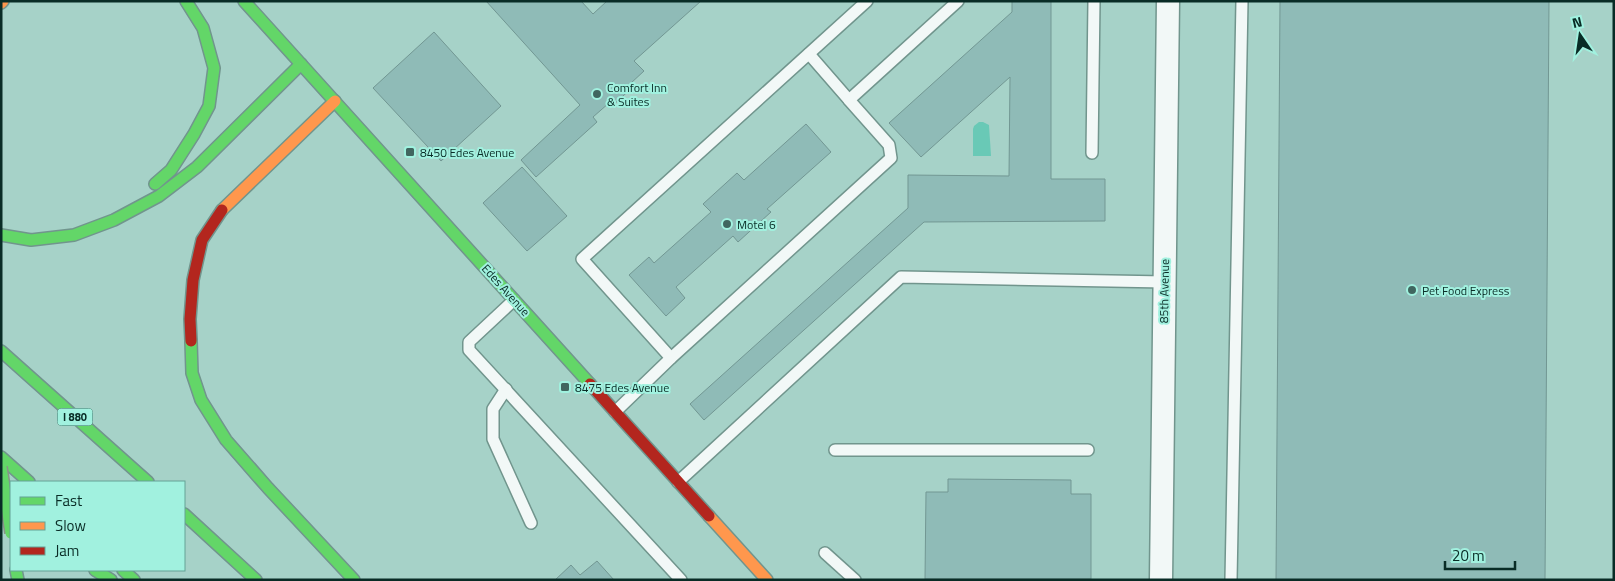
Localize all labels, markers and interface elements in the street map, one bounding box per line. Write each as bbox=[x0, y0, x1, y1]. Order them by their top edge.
north arrow bbox=[1555, 10, 1605, 60]
text: N bbox=[1570, 11, 1584, 33]
place label: Comfort Inn & Suites bbox=[607, 78, 667, 111]
marker: Comfort Inn & Suites bbox=[591, 88, 603, 100]
place label: 8450 Edes Avenue bbox=[420, 143, 514, 162]
marker: 8450 Edes Avenue bbox=[404, 146, 416, 158]
place label: Motel 6 bbox=[737, 215, 776, 234]
marker: Motel 6 bbox=[721, 218, 733, 230]
street label: 85th Avenue bbox=[1154, 259, 1174, 323]
street label: Edes Avenue bbox=[477, 260, 535, 320]
place label: Pet Food Express bbox=[1422, 281, 1510, 300]
marker: Pet Food Express bbox=[1406, 284, 1418, 296]
place label: 8475 Edes Avenue bbox=[575, 378, 669, 397]
marker: 8475 Edes Avenue bbox=[559, 381, 571, 393]
road number: I 880 bbox=[58, 408, 92, 426]
legend bbox=[10, 481, 185, 571]
text: Fast bbox=[55, 489, 83, 512]
text: Slow bbox=[55, 514, 86, 537]
scale bar bbox=[1445, 538, 1515, 570]
text: Jam bbox=[55, 539, 79, 562]
text: 20 m bbox=[1452, 544, 1485, 567]

